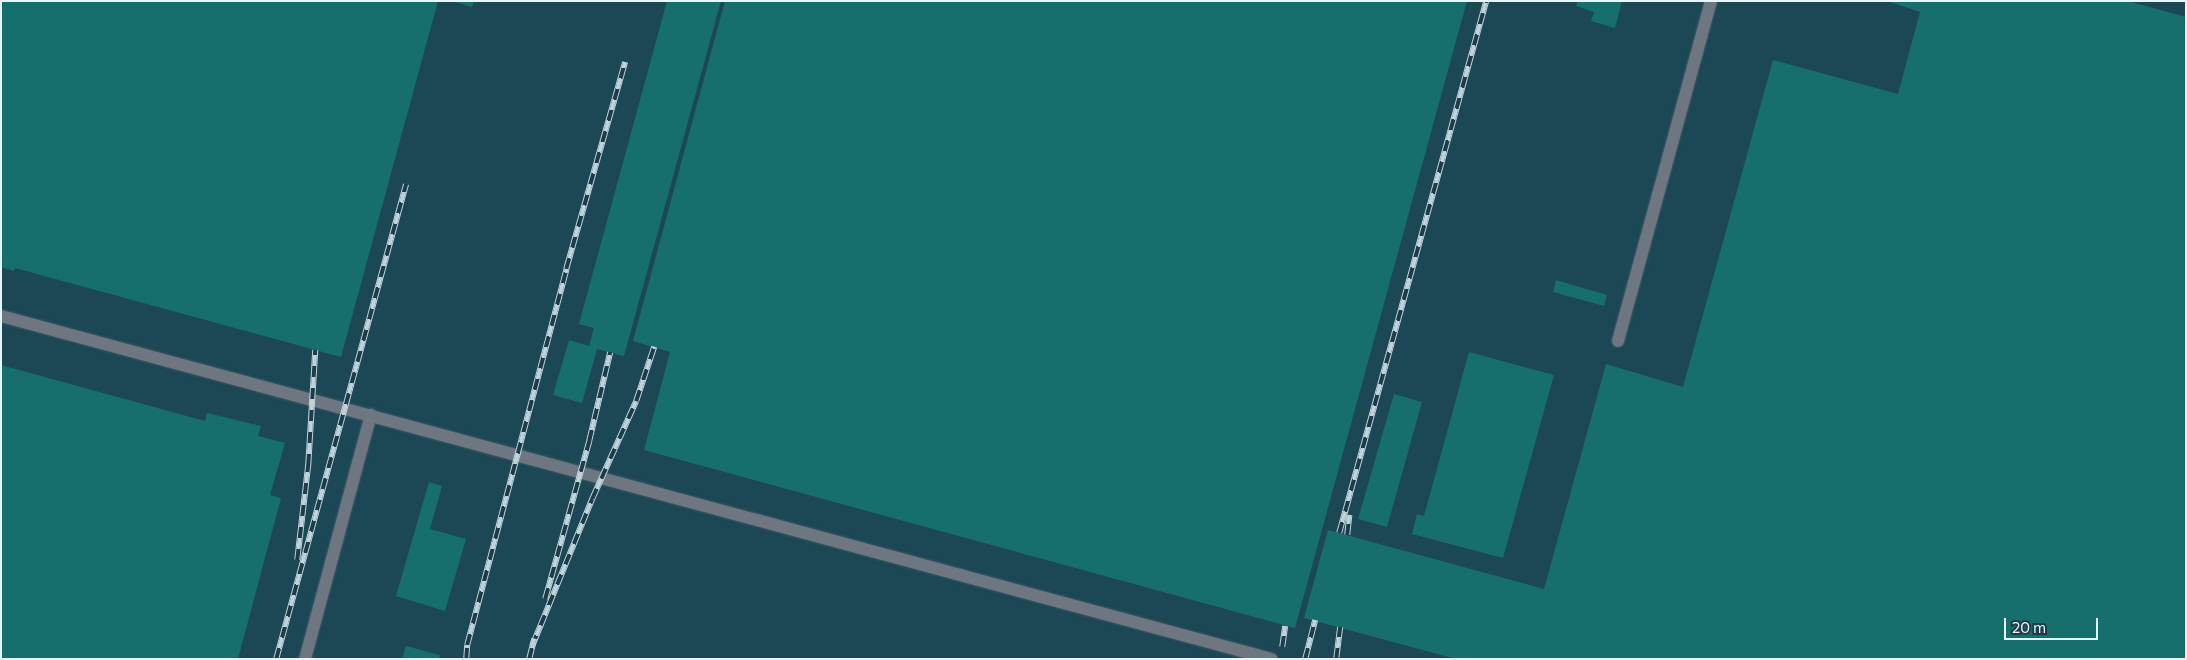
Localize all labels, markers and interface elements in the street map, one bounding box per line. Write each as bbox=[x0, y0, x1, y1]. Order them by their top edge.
scale bar bbox=[2007, 608, 2101, 640]
text: 20 m bbox=[2012, 618, 2046, 636]

